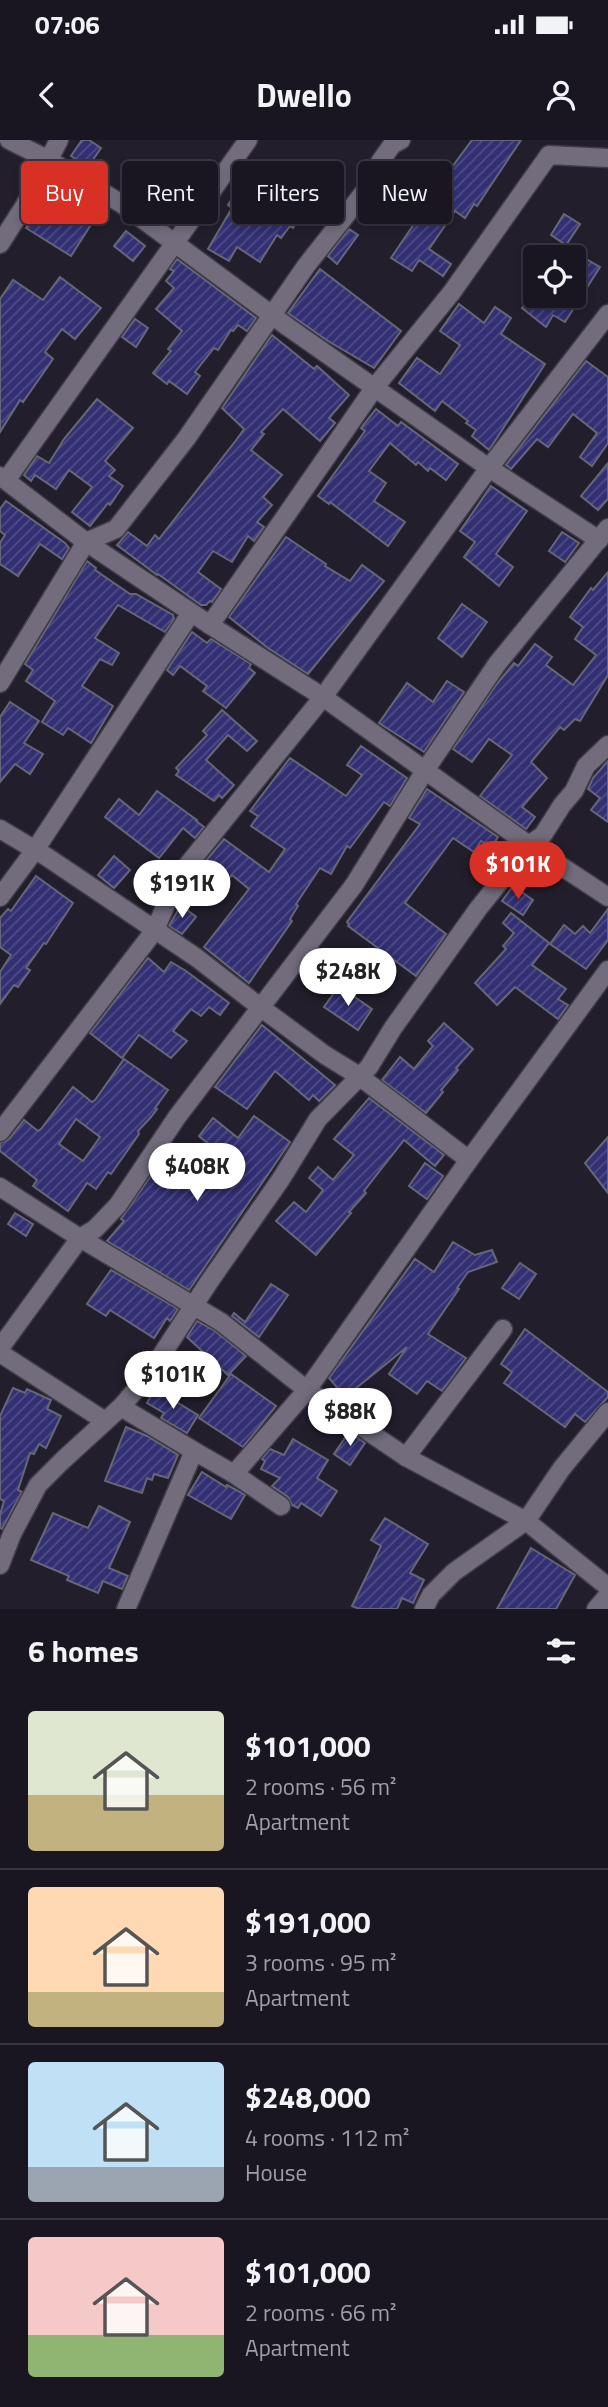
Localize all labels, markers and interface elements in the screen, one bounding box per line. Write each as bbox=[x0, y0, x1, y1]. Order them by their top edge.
text: 07:06 bbox=[35, 5, 100, 44]
text: Dwello bbox=[256, 71, 352, 119]
icon: back bbox=[28, 76, 66, 114]
icon: person bbox=[542, 76, 580, 114]
chip: Buy bbox=[21, 161, 108, 224]
chip: Rent bbox=[122, 161, 218, 224]
chip: Filters bbox=[232, 161, 344, 224]
chip: New bbox=[358, 161, 452, 224]
map controls bbox=[523, 245, 586, 308]
button: locate bbox=[523, 245, 586, 308]
pin: $101K bbox=[469, 842, 567, 901]
text: $101K bbox=[485, 846, 551, 881]
pin: $191K bbox=[133, 860, 231, 920]
text: $191K bbox=[149, 865, 215, 900]
pin: $248K bbox=[299, 948, 397, 1008]
text: $248K bbox=[315, 953, 381, 988]
pin: $408K bbox=[148, 1144, 246, 1203]
text: $408K bbox=[164, 1148, 230, 1183]
pin: $101K bbox=[124, 1352, 222, 1411]
text: $101K bbox=[140, 1356, 206, 1391]
pin: $88K bbox=[309, 1388, 391, 1448]
text: $88K bbox=[324, 1393, 376, 1428]
text: 6 homes bbox=[28, 1628, 139, 1674]
icon: filters bbox=[542, 1632, 580, 1670]
text: $101,000 bbox=[245, 1723, 371, 1769]
icon: home bbox=[84, 1739, 168, 1823]
text: 2 rooms · 56 m² bbox=[245, 1769, 396, 1804]
text: Apartment bbox=[245, 1804, 350, 1839]
text: $191,000 bbox=[245, 1899, 371, 1945]
icon: home bbox=[84, 1915, 168, 1999]
text: 3 rooms · 95 m² bbox=[245, 1945, 396, 1980]
text: Apartment bbox=[245, 1980, 350, 2015]
text: $248,000 bbox=[245, 2074, 371, 2120]
icon: home bbox=[84, 2090, 168, 2174]
text: 4 rooms · 112 m² bbox=[245, 2120, 409, 2155]
text: House bbox=[245, 2155, 307, 2190]
text: $101,000 bbox=[245, 2249, 371, 2295]
icon: home bbox=[84, 2265, 168, 2349]
text: 2 rooms · 66 m² bbox=[245, 2295, 396, 2330]
text: Apartment bbox=[245, 2330, 350, 2365]

